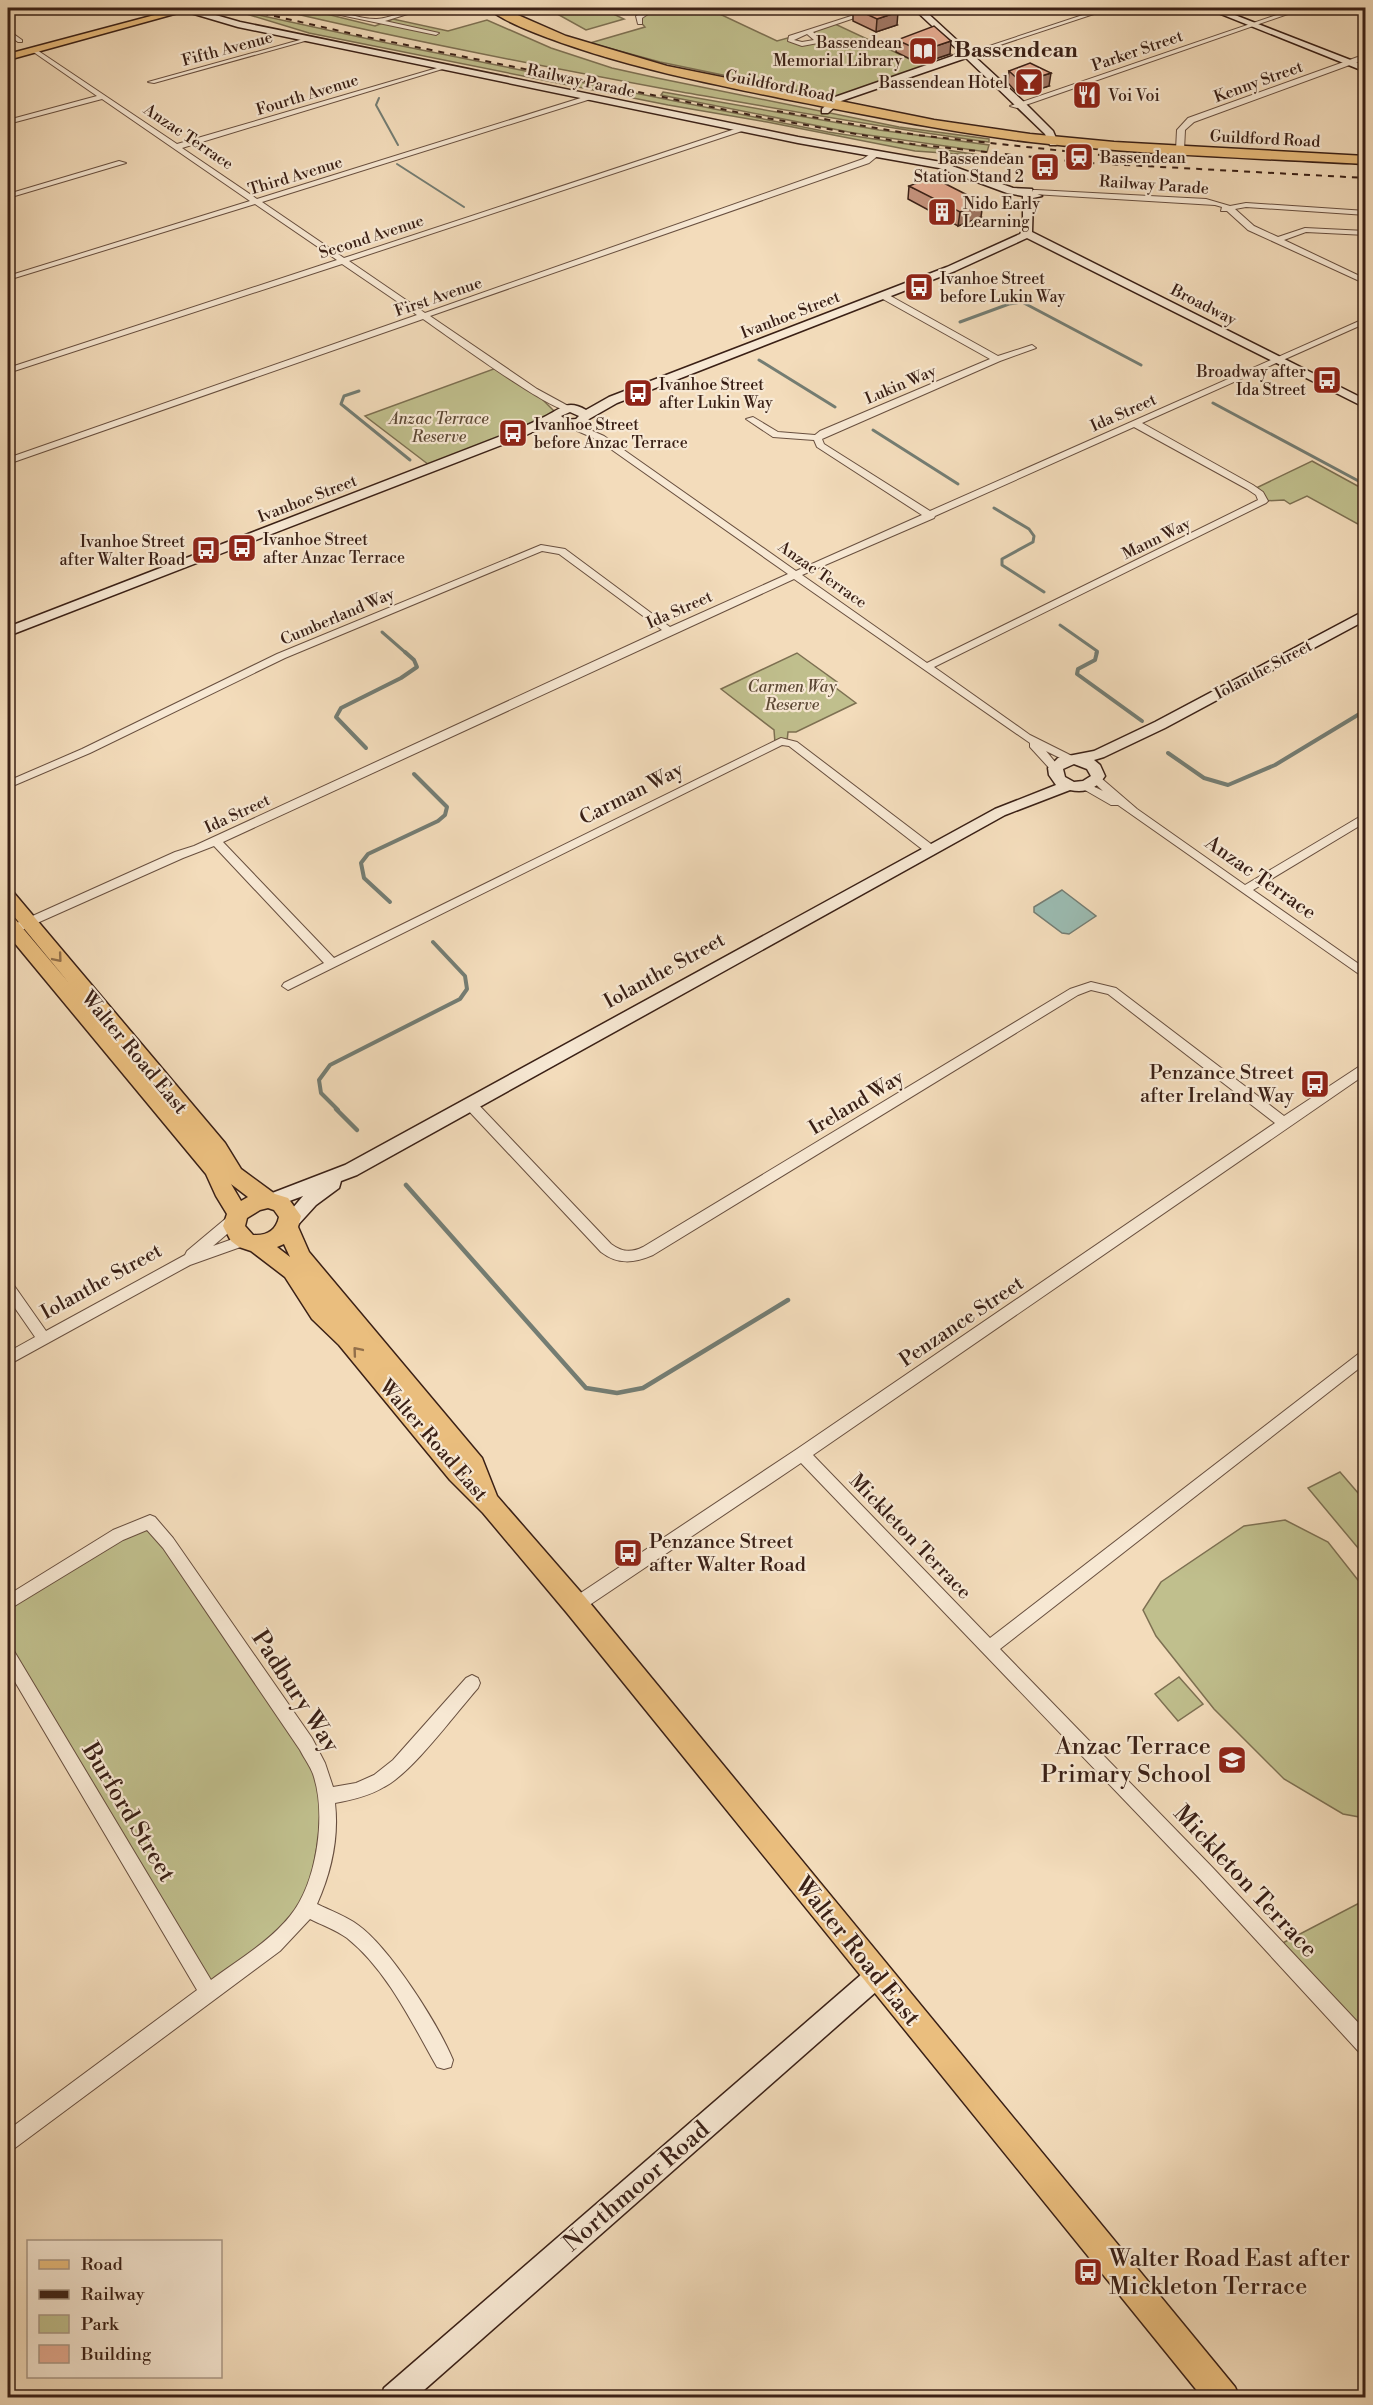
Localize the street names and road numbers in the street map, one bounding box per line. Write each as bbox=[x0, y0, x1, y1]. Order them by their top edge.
street label: Parker Street bbox=[1089, 26, 1186, 76]
street label: Fifth Avenue bbox=[180, 27, 275, 71]
street label: Kenny Street bbox=[1211, 56, 1306, 107]
street label: Railway Parade bbox=[525, 60, 637, 102]
street label: Guildford Road bbox=[724, 66, 836, 106]
street label: Fourth Avenue bbox=[254, 70, 361, 120]
street label: Anzac Terrace bbox=[139, 99, 237, 174]
street label: Guildford Road bbox=[1209, 126, 1321, 152]
street label: Third Avenue bbox=[246, 152, 345, 200]
street label: Railway Parade bbox=[1098, 171, 1210, 199]
street label: Second Avenue bbox=[316, 211, 426, 263]
street label: First Avenue bbox=[392, 273, 485, 321]
street label: Broadway bbox=[1166, 279, 1240, 330]
street label: Ivanhoe Street bbox=[738, 287, 843, 343]
street label: Lukin Way bbox=[862, 361, 939, 409]
street label: Ida Street bbox=[1087, 389, 1160, 436]
street label: Ivanhoe Street bbox=[255, 471, 360, 527]
street label: Mann Way bbox=[1119, 514, 1194, 564]
street label: Anzac Terrace bbox=[773, 536, 871, 613]
street label: Cumberland Way bbox=[277, 584, 398, 650]
street label: Ida Street bbox=[643, 586, 716, 633]
street label: Iolanthe Street bbox=[1211, 636, 1316, 704]
street label: Carman Way bbox=[576, 757, 688, 831]
street label: Ida Street bbox=[201, 790, 274, 838]
street label: Anzac Terrace bbox=[1199, 830, 1321, 926]
street label: Iolanthe Street bbox=[600, 928, 730, 1015]
street label: Walter Road East bbox=[74, 986, 193, 1120]
street label: Ireland Way bbox=[805, 1065, 909, 1141]
street label: Iolanthe Street bbox=[37, 1239, 167, 1326]
street label: Penzance Street bbox=[895, 1271, 1029, 1373]
street label: Walter Road East bbox=[373, 1374, 493, 1507]
street label: Mickleton Terrace bbox=[844, 1469, 976, 1605]
street label: Padbury Way bbox=[244, 1625, 346, 1759]
street label: Burford Street bbox=[74, 1737, 182, 1888]
street label: Mickleton Terrace bbox=[1167, 1799, 1324, 1964]
street label: Walter Road East bbox=[787, 1870, 927, 2033]
street label: Northmoor Road bbox=[557, 2115, 716, 2258]

